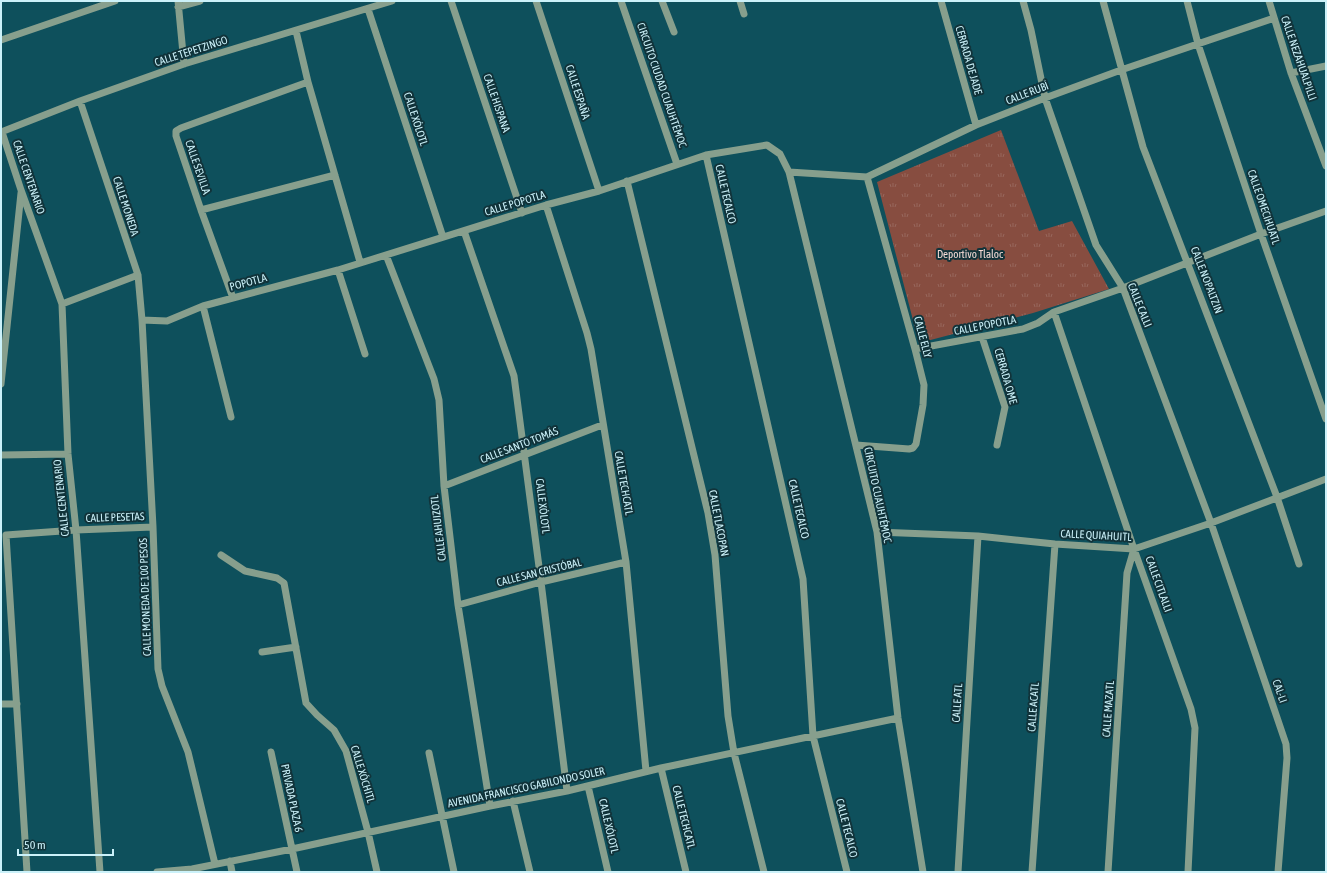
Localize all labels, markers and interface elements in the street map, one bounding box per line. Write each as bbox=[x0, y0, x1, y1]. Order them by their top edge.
street label: CALLE NEZAHUALPILLI bbox=[1279, 14, 1319, 102]
street label: CIRCUITO CIUDAD CUAUHTÉMOC bbox=[635, 21, 689, 149]
street label: CERRADA DE JADE bbox=[953, 24, 985, 96]
street label: CALLE TEPETZINGO bbox=[153, 34, 229, 68]
street label: CALLE ESPAÑA bbox=[564, 63, 593, 121]
street label: CALLE HISPANA bbox=[481, 72, 513, 134]
street label: CALLE RUBÍ bbox=[1004, 79, 1050, 107]
street label: CALLE XÓLOTL bbox=[402, 91, 431, 148]
street label: CALLE SEVILLA bbox=[183, 138, 213, 196]
street label: CALLE CENTENARIO bbox=[11, 139, 47, 215]
street label: CALLE TECALCO bbox=[713, 163, 739, 225]
street label: CALLE OMECIHUATL bbox=[1246, 168, 1283, 247]
street label: CALLE MONEDA bbox=[111, 175, 141, 238]
street label: CALLE POPOTLA bbox=[483, 188, 547, 218]
street label: CALLE NOPALTZIN bbox=[1189, 245, 1225, 315]
park label: Deportivo Tlaloc bbox=[937, 248, 1004, 260]
street label: POPOTLA bbox=[228, 271, 268, 293]
street label: CALLE CALLI bbox=[1126, 281, 1154, 329]
street label: CALLE POPOTLA bbox=[953, 313, 1018, 337]
street label: CALLE ELLY bbox=[912, 315, 934, 359]
street label: CERRADA OME bbox=[992, 347, 1020, 406]
street label: CALLE SANTO TOMÁS bbox=[478, 424, 560, 465]
street label: CIRCUITO CUAUHTÉMOC bbox=[862, 446, 894, 544]
street label: CALLE TECHCATL bbox=[612, 450, 636, 517]
street label: CALLE CENTENARIO bbox=[51, 459, 71, 537]
street label: CALLE XÓLOTL bbox=[534, 478, 552, 535]
street label: CALLE TECALCO bbox=[786, 478, 812, 540]
street label: CALLE TLACOPAN bbox=[707, 489, 731, 557]
street label: CALLE AHUIZOTL bbox=[428, 494, 448, 562]
street label: CALLE PESETAS bbox=[85, 510, 145, 524]
street label: CALLE QUIAHUITL bbox=[1060, 527, 1132, 543]
street label: CALLE MONEDA DE 100 PESOS bbox=[137, 537, 153, 656]
street label: CALLE CITLALLI bbox=[1143, 554, 1175, 614]
street label: CALLE SAN CRISTÓBAL bbox=[495, 555, 583, 588]
street label: CAL-LI bbox=[1270, 678, 1290, 704]
street label: CALLE MAZATL bbox=[1100, 680, 1116, 738]
street label: CALLE ACATL bbox=[1025, 681, 1041, 732]
street label: CALLE ATL bbox=[950, 682, 964, 723]
street label: CALLE XÓCHITL bbox=[349, 744, 378, 805]
street label: PRIVADA PLAZA 6 bbox=[279, 763, 305, 833]
street label: AVENIDA FRANCISCO GABILONDO SOLER bbox=[446, 764, 606, 810]
street label: CALLE TECHCATL bbox=[670, 784, 698, 851]
street label: CALLE TECALCO bbox=[834, 797, 860, 859]
street label: CALLE XÓLOTL bbox=[597, 798, 621, 855]
scale bar bbox=[18, 831, 113, 857]
text: 50 m bbox=[24, 838, 46, 852]

